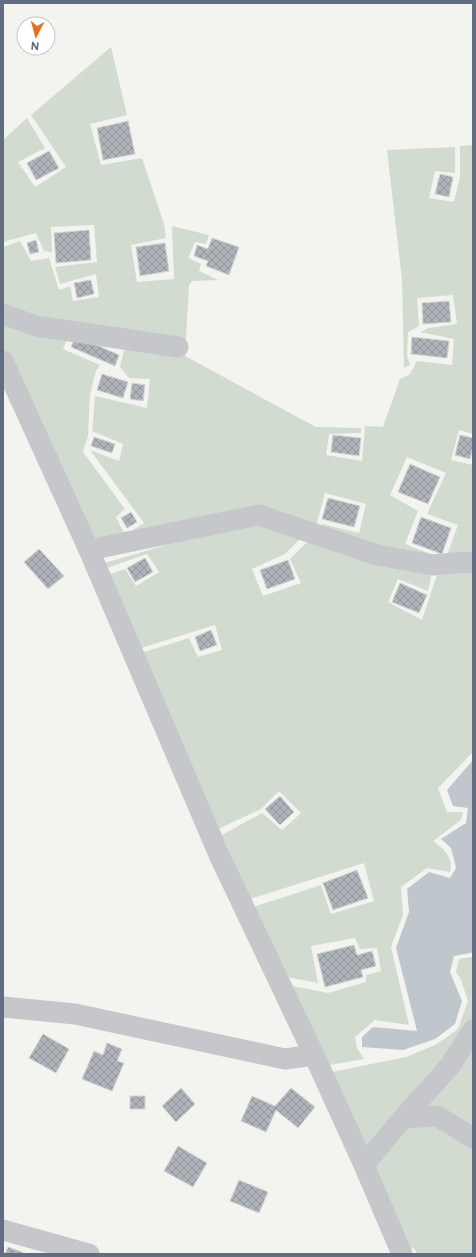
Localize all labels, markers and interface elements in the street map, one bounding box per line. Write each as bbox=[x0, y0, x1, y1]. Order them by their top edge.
north arrow bbox=[16, 16, 56, 56]
text: N bbox=[30, 40, 40, 53]

